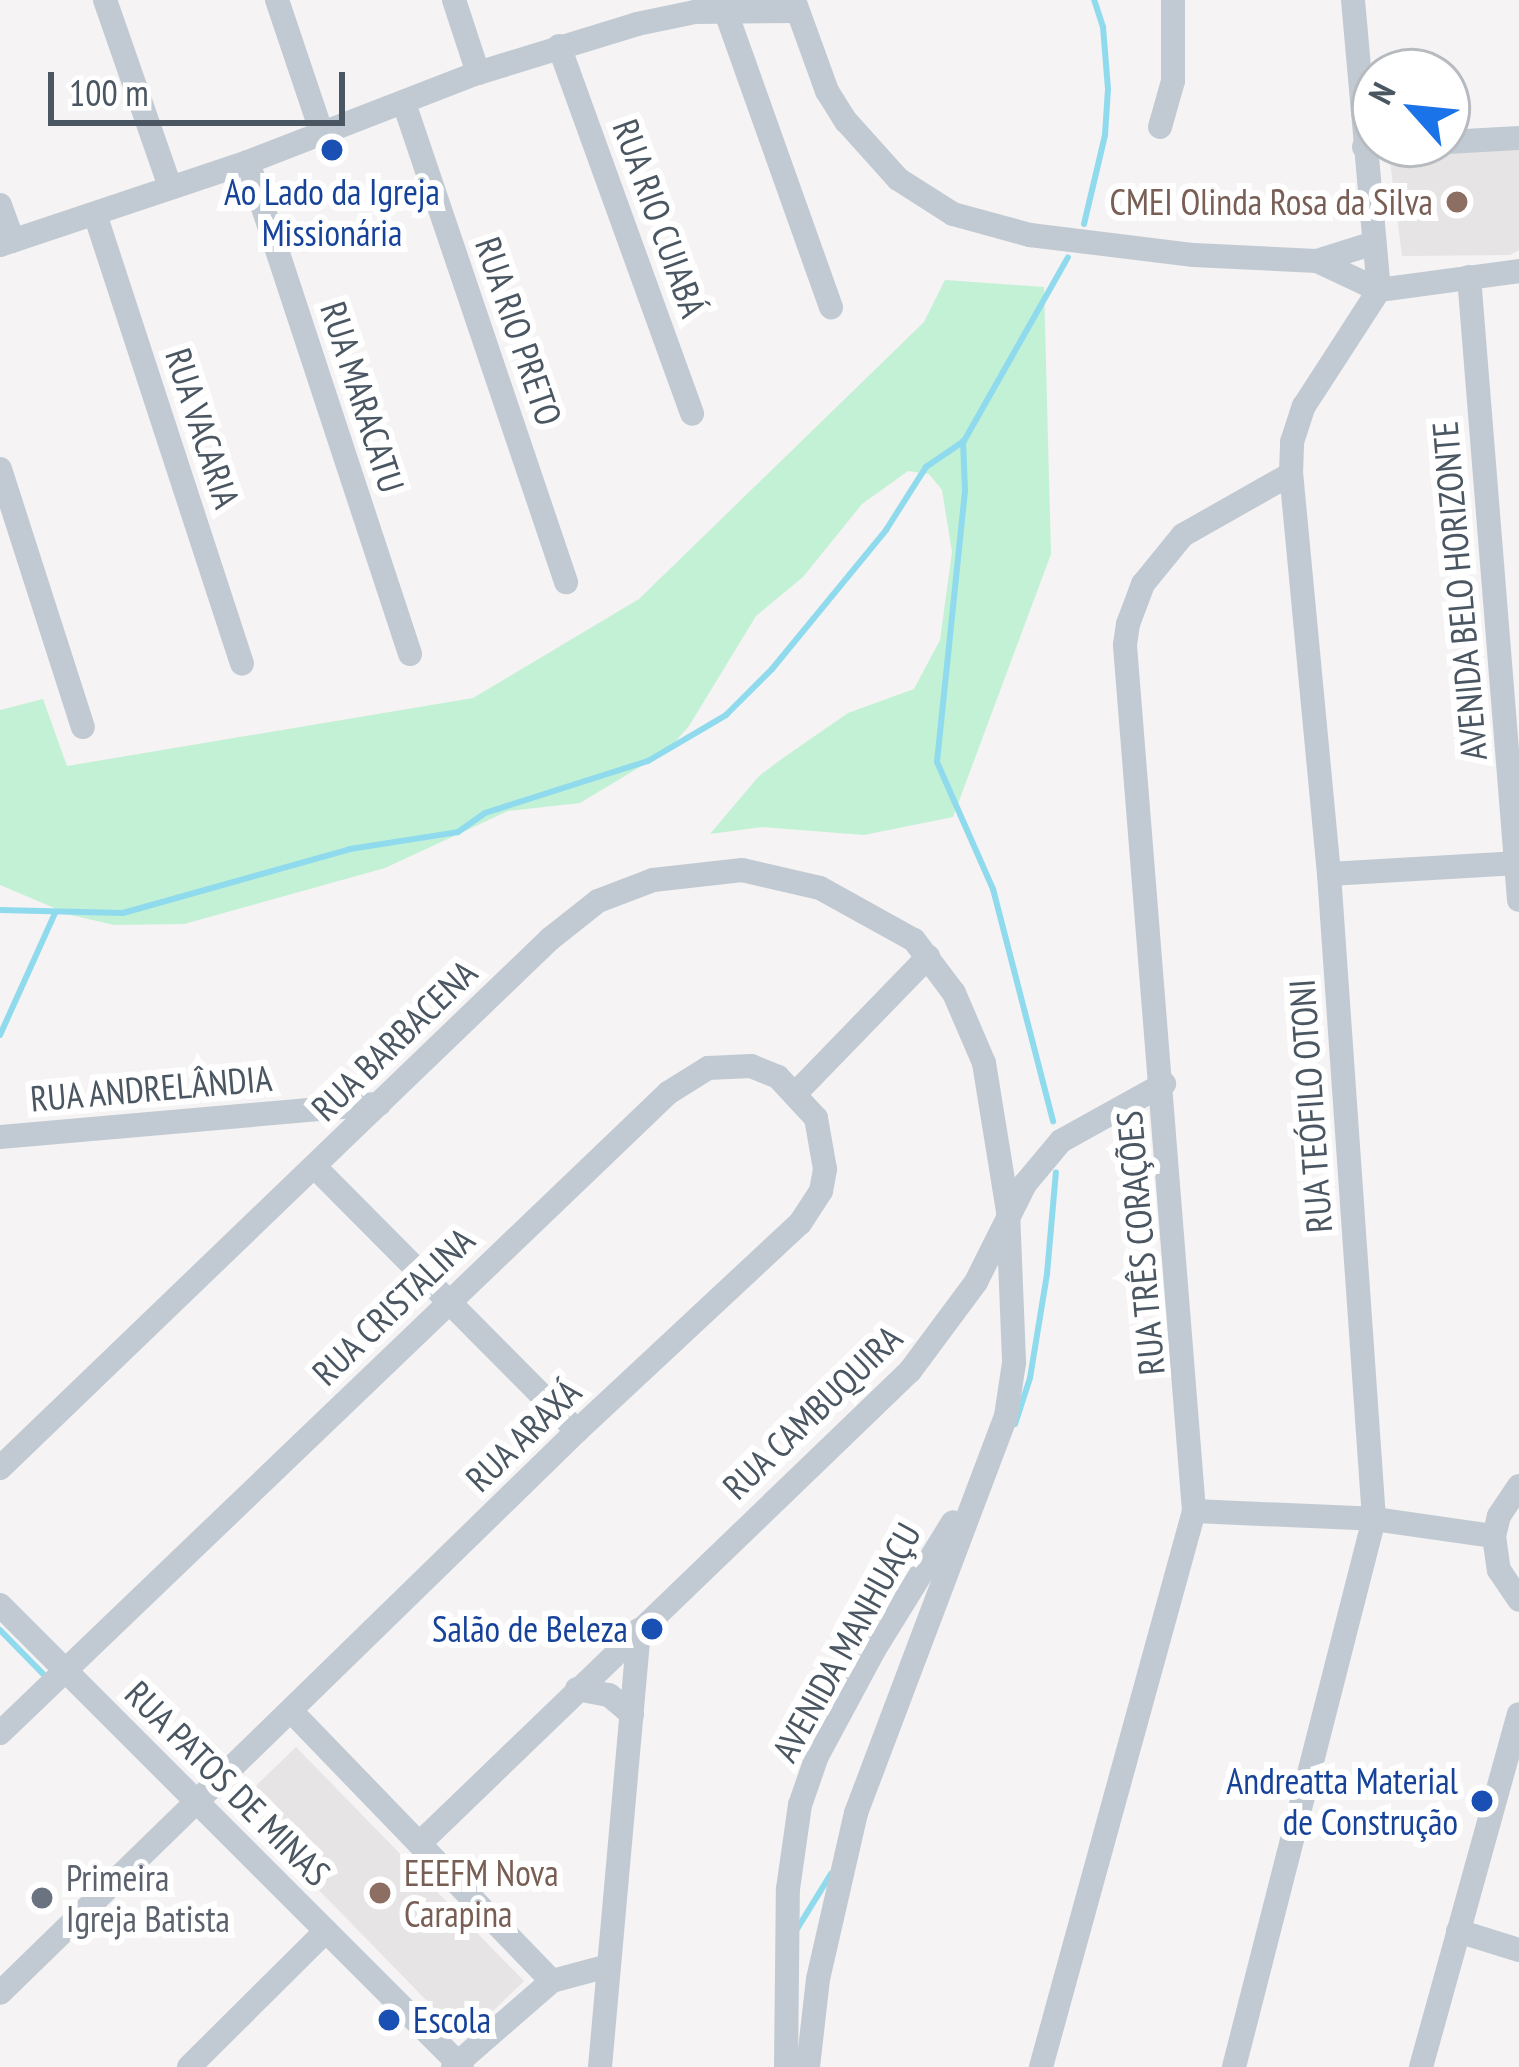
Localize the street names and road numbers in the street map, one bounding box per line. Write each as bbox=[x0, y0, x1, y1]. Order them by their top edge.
street label: RUA RIO CUIABÁ bbox=[604, 113, 716, 323]
street label: RUA RIO PRETO bbox=[466, 231, 572, 431]
street label: RUA MARACATU bbox=[312, 296, 414, 498]
street label: RUA VACARIA bbox=[157, 342, 249, 514]
street label: AVENIDA BELO HORIZONTE bbox=[1423, 419, 1495, 763]
street label: RUA BARBACENA bbox=[302, 950, 486, 1130]
street label: RUA TEÓFILO OTONI bbox=[1280, 977, 1340, 1235]
street label: RUA ANDRELÂNDIA bbox=[27, 1056, 275, 1120]
street label: RUA TRÊS CORAÇÕES bbox=[1107, 1108, 1173, 1378]
street label: RUA CRISTALINA bbox=[303, 1218, 483, 1394]
street label: RUA CAMBUQUIRA bbox=[713, 1316, 911, 1508]
street label: RUA ARAXÁ bbox=[456, 1369, 590, 1501]
street label: AVENIDA MANHUAÇU bbox=[762, 1515, 930, 1769]
street label: RUA PATOS DE MINAS bbox=[116, 1671, 340, 1895]

